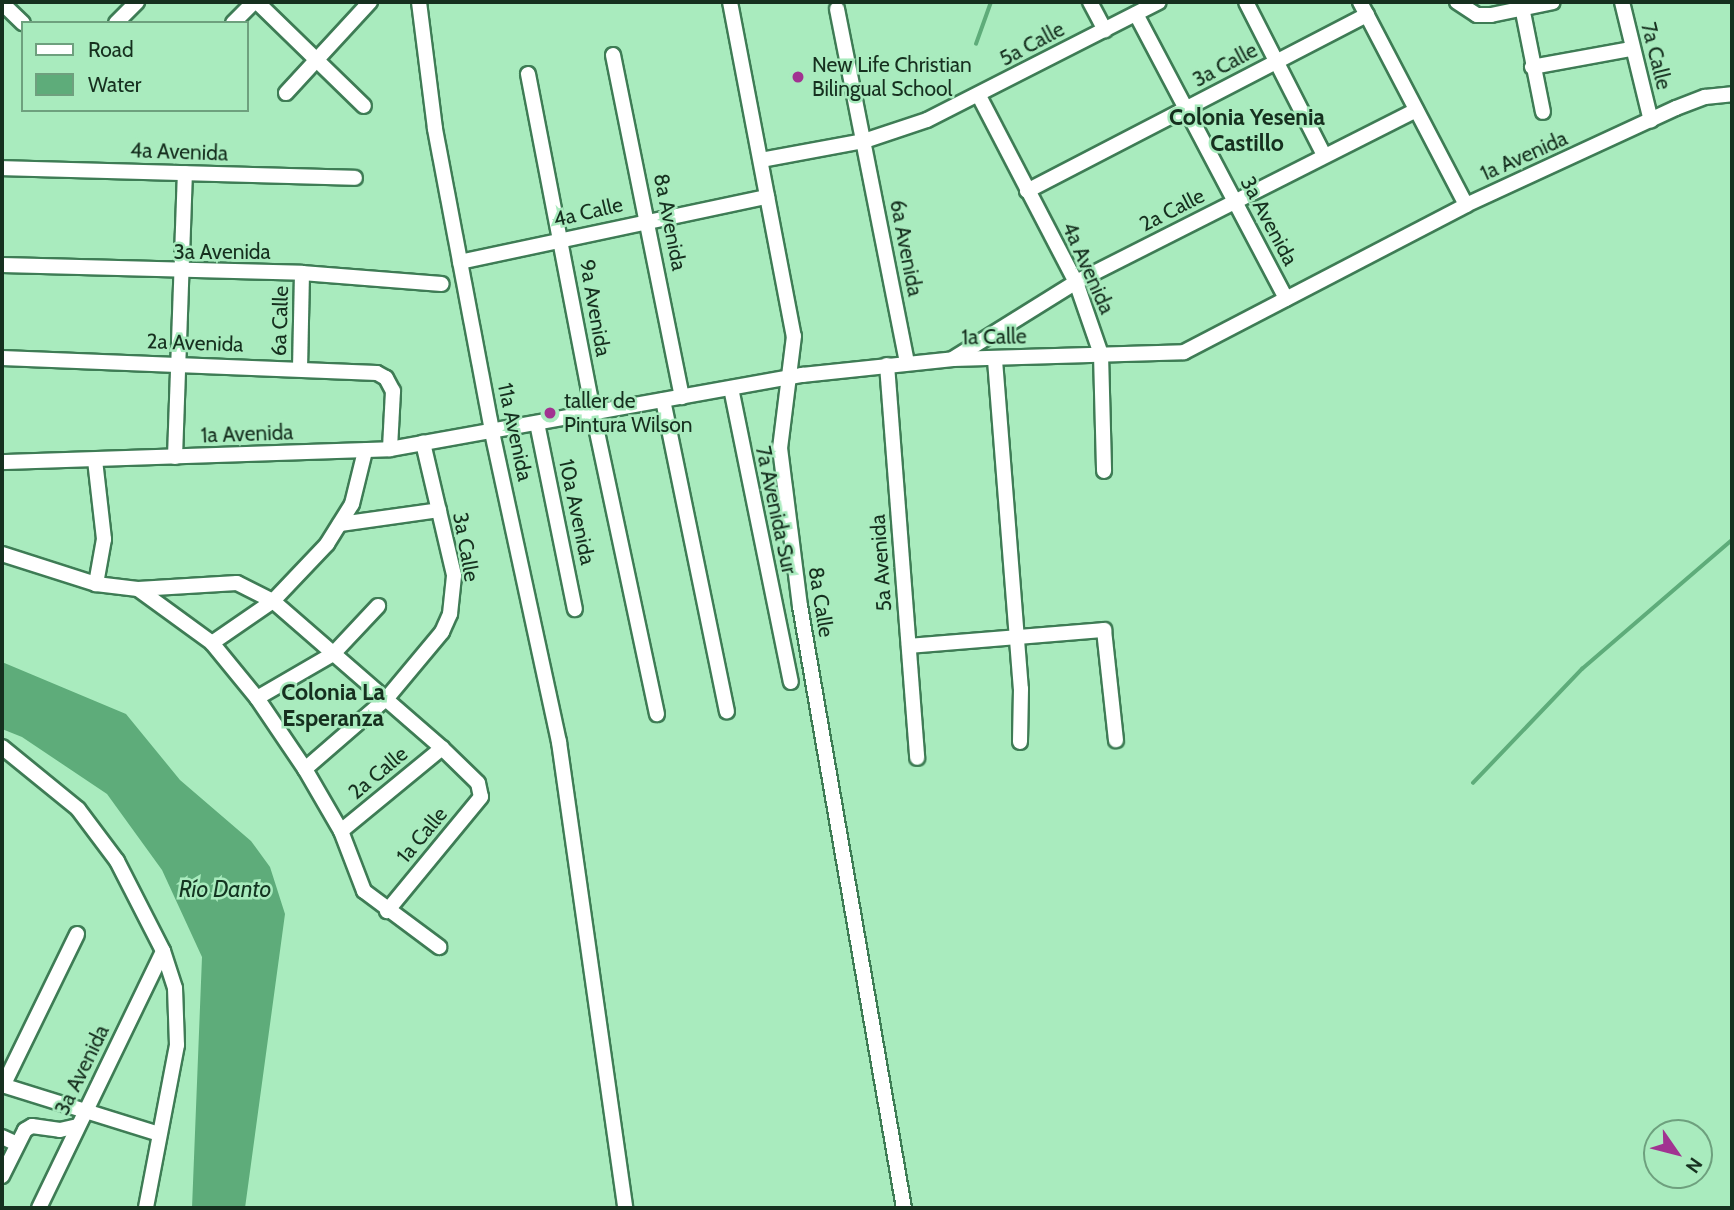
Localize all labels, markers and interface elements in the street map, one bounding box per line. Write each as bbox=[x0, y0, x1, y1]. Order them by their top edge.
street label: 5a Calle bbox=[995, 17, 1069, 71]
street label: 7a Calle bbox=[1636, 20, 1676, 92]
legend bbox=[21, 21, 248, 112]
text: Road bbox=[88, 37, 134, 62]
street label: 3a Calle bbox=[1188, 38, 1262, 92]
place label: New Life Christian Bilingual School bbox=[812, 52, 972, 102]
marker: New Life Christian Bilingual School bbox=[790, 69, 806, 85]
text: Water bbox=[88, 72, 141, 97]
district label: Colonia Yesenia Castillo bbox=[1169, 103, 1325, 157]
street label: 1a Avenida bbox=[1477, 126, 1571, 186]
street label: 4a Avenida bbox=[130, 138, 228, 166]
street label: 8a Avenida bbox=[648, 171, 692, 273]
street label: 3a Avenida bbox=[1235, 172, 1303, 270]
street label: 2a Calle bbox=[1135, 183, 1209, 237]
street label: 4a Calle bbox=[551, 192, 625, 232]
street label: 6a Avenida bbox=[884, 198, 928, 298]
street label: 4a Avenida bbox=[1057, 218, 1119, 318]
street label: 3a Avenida bbox=[173, 239, 271, 265]
street label: 9a Avenida bbox=[574, 258, 616, 358]
street label: 6a Calle bbox=[266, 285, 294, 357]
street label: 1a Calle bbox=[961, 324, 1027, 350]
street label: 2a Avenida bbox=[146, 329, 244, 357]
street label: 11a Avenida bbox=[492, 381, 538, 483]
place label: taller de Pintura Wilson bbox=[564, 388, 692, 438]
marker: taller de Pintura Wilson bbox=[542, 405, 558, 421]
street label: 1a Avenida bbox=[200, 420, 294, 448]
street label: 7a Avenida Sur bbox=[750, 444, 802, 576]
street label: 10a Avenida bbox=[554, 457, 600, 567]
street label: 3a Calle bbox=[448, 510, 484, 584]
street label: 5a Avenida bbox=[865, 514, 897, 612]
street label: 8a Calle bbox=[803, 565, 839, 639]
district label: Colonia La Esperanza bbox=[281, 678, 385, 732]
street label: 2a Calle bbox=[343, 741, 413, 805]
street label: 1a Calle bbox=[391, 802, 453, 868]
water label: Río Danto bbox=[179, 875, 271, 903]
street label: 3a Avenida bbox=[49, 1021, 115, 1119]
north arrow bbox=[1643, 1119, 1713, 1189]
text: N bbox=[1681, 1153, 1707, 1177]

